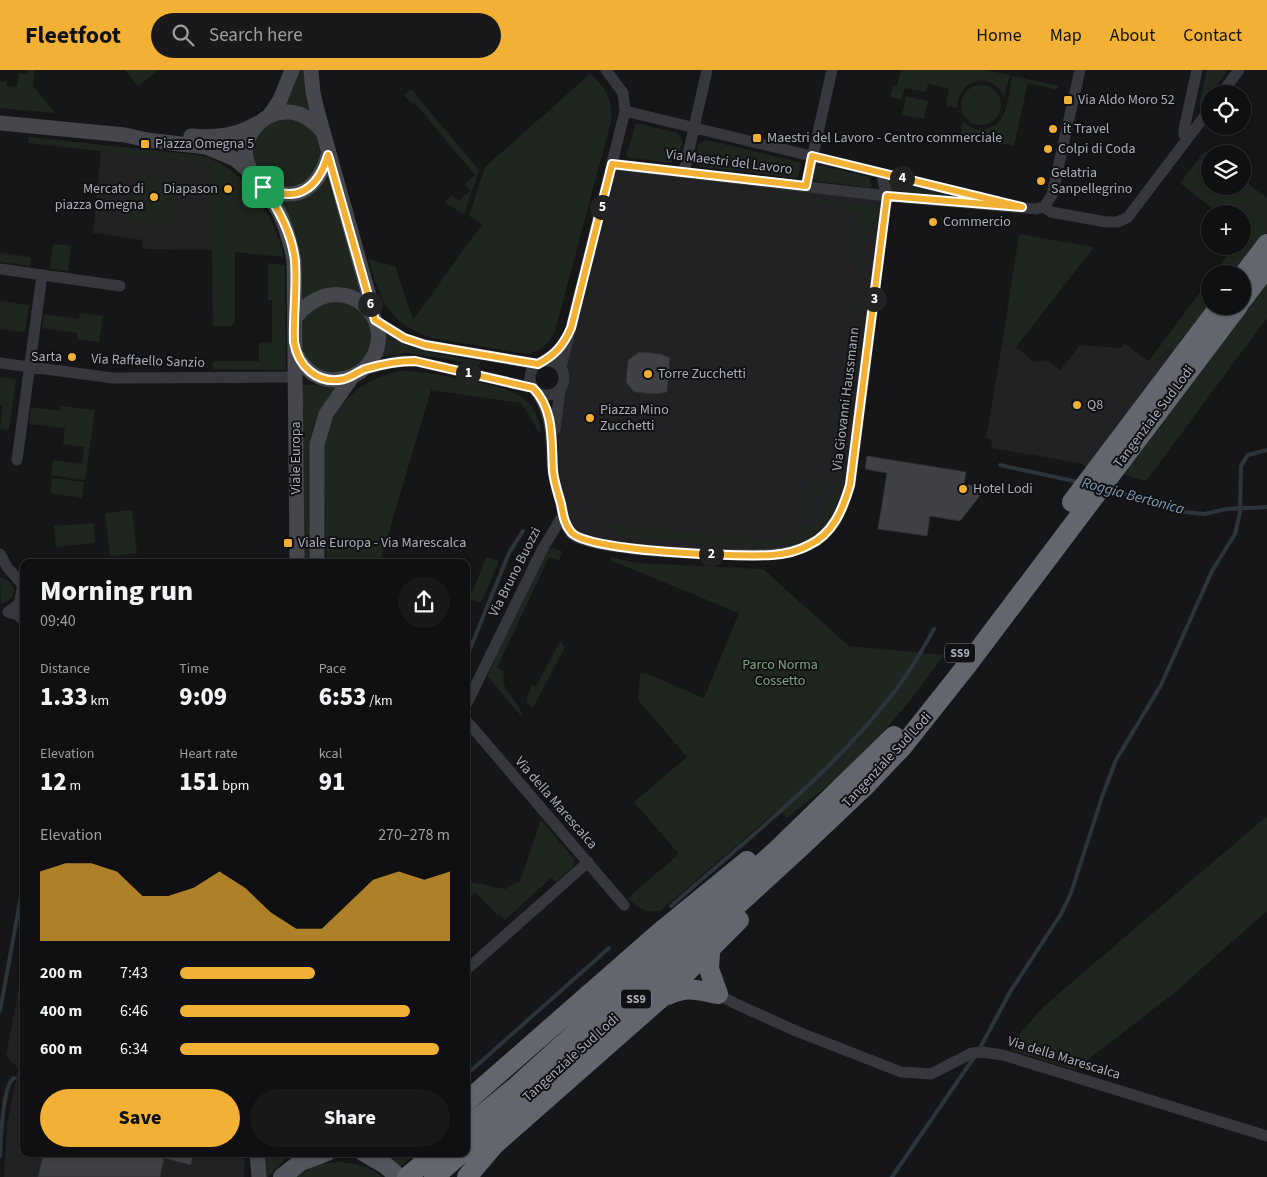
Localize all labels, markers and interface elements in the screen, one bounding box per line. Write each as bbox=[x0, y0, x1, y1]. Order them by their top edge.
search box bbox=[151, 13, 501, 58]
text: Fleetfoot bbox=[25, 18, 121, 53]
icon: search bbox=[169, 21, 197, 49]
text: Search here bbox=[209, 22, 303, 49]
text: Home bbox=[976, 23, 1022, 48]
text: Map bbox=[1050, 23, 1082, 48]
text: About bbox=[1110, 23, 1155, 48]
text: Contact bbox=[1183, 23, 1242, 48]
map controls bbox=[1201, 85, 1251, 315]
button: locate bbox=[1201, 85, 1251, 135]
place label: Via Aldo Moro 52 bbox=[1078, 90, 1175, 110]
marker: Via Aldo Moro 52 bbox=[1062, 94, 1074, 106]
place label: it Travel bbox=[1063, 119, 1110, 139]
marker: it Travel bbox=[1047, 123, 1059, 135]
place label: Maestri del Lavoro - Centro commerciale bbox=[767, 128, 1002, 148]
marker: Maestri del Lavoro - Centro commerciale bbox=[751, 132, 763, 144]
place label: Piazza Omegna 5 bbox=[155, 134, 254, 154]
marker: Piazza Omegna 5 bbox=[139, 138, 151, 150]
place label: Colpi di Coda bbox=[1058, 139, 1136, 159]
marker: Colpi di Coda bbox=[1042, 143, 1054, 155]
street label: Via Maestri del Lavoro bbox=[665, 144, 793, 180]
button: layers bbox=[1201, 145, 1251, 195]
place label: Gelatria Sanpellegrino bbox=[1051, 163, 1132, 199]
pin bbox=[242, 166, 284, 208]
pin: 4 bbox=[890, 166, 914, 190]
text: 4 bbox=[899, 168, 906, 188]
icon: arrive bbox=[249, 173, 277, 201]
marker: Gelatria Sanpellegrino bbox=[1035, 175, 1047, 187]
place label: Mercato di piazza Omegna bbox=[55, 179, 144, 215]
place label: Diapason bbox=[163, 179, 218, 199]
marker: Diapason bbox=[222, 183, 234, 195]
marker: Mercato di piazza Omegna bbox=[148, 191, 160, 203]
pin: 5 bbox=[590, 194, 614, 220]
text: 5 bbox=[599, 197, 606, 217]
button: + bbox=[1201, 205, 1251, 255]
place label: Commercio bbox=[943, 212, 1011, 232]
marker: Commercio bbox=[927, 216, 939, 228]
button: − bbox=[1201, 265, 1251, 315]
pin: 3 bbox=[862, 286, 886, 312]
text: 3 bbox=[871, 289, 878, 309]
pin: 6 bbox=[358, 292, 382, 316]
text: 6 bbox=[367, 294, 374, 314]
street label: Via Giovanni Haussmann bbox=[827, 326, 865, 472]
place label: Sarta bbox=[31, 347, 62, 367]
street label: Via Raffaello Sanzio bbox=[91, 349, 205, 373]
marker: Sarta bbox=[66, 351, 78, 363]
pin: 1 bbox=[456, 360, 480, 386]
street label: Tangenziale Sud Lodi bbox=[1109, 362, 1199, 472]
text: 1 bbox=[465, 363, 472, 383]
place label: Torre Zucchetti bbox=[658, 364, 746, 384]
marker: Torre Zucchetti bbox=[642, 368, 654, 380]
place label: Q8 bbox=[1087, 395, 1103, 415]
marker: Q8 bbox=[1071, 399, 1083, 411]
place label: Piazza Mino Zucchetti bbox=[600, 400, 669, 436]
marker: Piazza Mino Zucchetti bbox=[584, 412, 596, 424]
street label: Viale Europa bbox=[286, 422, 306, 494]
water label: Roggia Bertonica bbox=[1079, 472, 1187, 520]
place label: Hotel Lodi bbox=[973, 479, 1033, 499]
marker: Hotel Lodi bbox=[957, 483, 969, 495]
street label: Via Bruno Buozzi bbox=[484, 524, 546, 620]
place label: Viale Europa - Via Marescalca bbox=[298, 533, 466, 553]
marker: Viale Europa - Via Marescalca bbox=[282, 537, 294, 549]
pin: 2 bbox=[698, 542, 724, 566]
text: 2 bbox=[708, 544, 715, 564]
text: Morning run bbox=[40, 571, 193, 611]
button: share bbox=[398, 576, 450, 628]
text: 09:40 bbox=[40, 610, 76, 632]
road number: SS9 bbox=[945, 644, 975, 662]
park label: Parco Norma Cossetto bbox=[742, 655, 818, 691]
text: Distance bbox=[40, 659, 90, 679]
text: Time bbox=[179, 659, 209, 679]
text: Pace bbox=[319, 659, 346, 679]
text: 1.33 bbox=[40, 679, 88, 715]
text: 9:09 bbox=[179, 679, 227, 715]
text: 6:53 bbox=[319, 679, 366, 715]
text: km bbox=[88, 691, 109, 711]
text: /km bbox=[366, 691, 393, 711]
street label: Tangenziale Sud Lodi bbox=[838, 708, 936, 812]
text: Elevation bbox=[40, 744, 95, 764]
text: Heart rate bbox=[179, 744, 238, 764]
text: kcal bbox=[319, 744, 342, 764]
street label: Via della Marescalca bbox=[510, 752, 602, 854]
text: 12 bbox=[40, 764, 67, 800]
text: 151 bbox=[179, 764, 219, 800]
text: 91 bbox=[319, 764, 345, 800]
text: m bbox=[67, 776, 81, 796]
text: bpm bbox=[219, 776, 249, 796]
text: Elevation bbox=[40, 824, 102, 846]
text: 270–278 m bbox=[378, 824, 450, 846]
text: 200 m bbox=[40, 962, 82, 984]
text: 7:43 bbox=[120, 962, 148, 984]
road number: SS9 bbox=[621, 990, 651, 1009]
text: 400 m bbox=[40, 1000, 82, 1022]
text: 6:46 bbox=[120, 1000, 148, 1022]
street label: Tangenziale Sud Lodi bbox=[518, 1009, 624, 1107]
street label: Via della Marescalca bbox=[1005, 1031, 1123, 1085]
text: 600 m bbox=[40, 1038, 82, 1060]
text: 6:34 bbox=[120, 1038, 148, 1060]
button: Save bbox=[40, 1089, 240, 1147]
button: Share bbox=[250, 1089, 450, 1147]

